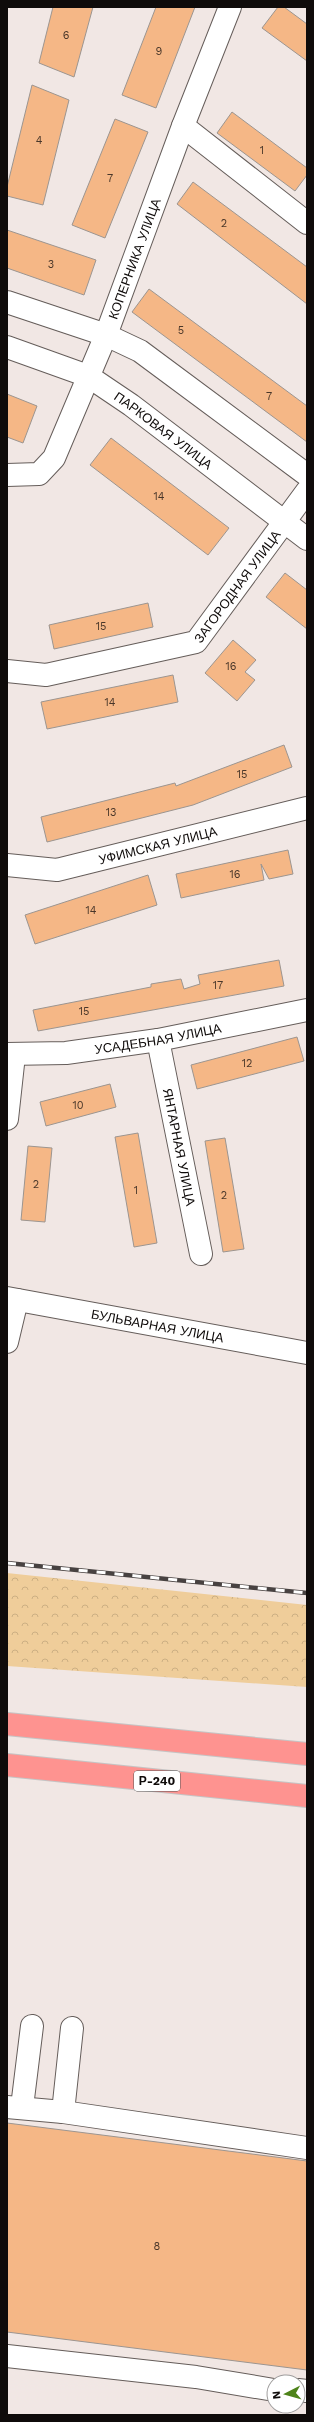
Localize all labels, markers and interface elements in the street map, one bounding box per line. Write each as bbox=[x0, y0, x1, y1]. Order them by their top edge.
house number: 6 bbox=[63, 29, 70, 42]
house number: 9 bbox=[156, 45, 163, 58]
house number: 4 bbox=[36, 134, 43, 147]
house number: 1 bbox=[260, 144, 264, 157]
house number: 7 bbox=[107, 172, 113, 185]
street label: КОПЕРНИКА УЛИЦА bbox=[106, 196, 164, 321]
house number: 2 bbox=[221, 217, 227, 230]
house number: 3 bbox=[48, 258, 54, 271]
house number: 5 bbox=[178, 324, 184, 337]
street label: ПАРКОВАЯ УЛИЦА bbox=[111, 389, 216, 473]
house number: 7 bbox=[266, 390, 272, 403]
house number: 14 bbox=[153, 490, 165, 503]
street label: ЗАГОРОДНАЯ УЛИЦА bbox=[191, 527, 284, 646]
house number: 15 bbox=[96, 620, 106, 633]
house number: 16 bbox=[226, 660, 237, 673]
house number: 14 bbox=[104, 696, 116, 709]
house number: 15 bbox=[237, 768, 247, 781]
house number: 13 bbox=[106, 806, 116, 819]
street label: УФИМСКАЯ УЛИЦА bbox=[97, 824, 219, 867]
house number: 16 bbox=[230, 868, 241, 881]
house number: 14 bbox=[85, 904, 97, 917]
house number: 17 bbox=[213, 979, 223, 992]
house number: 15 bbox=[79, 1005, 89, 1018]
street label: УСАДЕБНАЯ УЛИЦА bbox=[94, 1020, 223, 1057]
house number: 12 bbox=[242, 1057, 252, 1070]
street label: ЯНТАРНАЯ УЛИЦА bbox=[160, 1087, 198, 1207]
house number: 10 bbox=[72, 1099, 84, 1112]
house number: 2 bbox=[33, 1178, 39, 1191]
house number: 1 bbox=[134, 1184, 138, 1197]
house number: 2 bbox=[221, 1189, 227, 1202]
street label: БУЛЬВАРНАЯ УЛИЦА bbox=[90, 1307, 225, 1346]
road number: Р-240 bbox=[134, 1771, 180, 1791]
house number: 8 bbox=[154, 2240, 161, 2253]
north arrow bbox=[266, 2374, 306, 2414]
text: N bbox=[270, 2390, 283, 2400]

